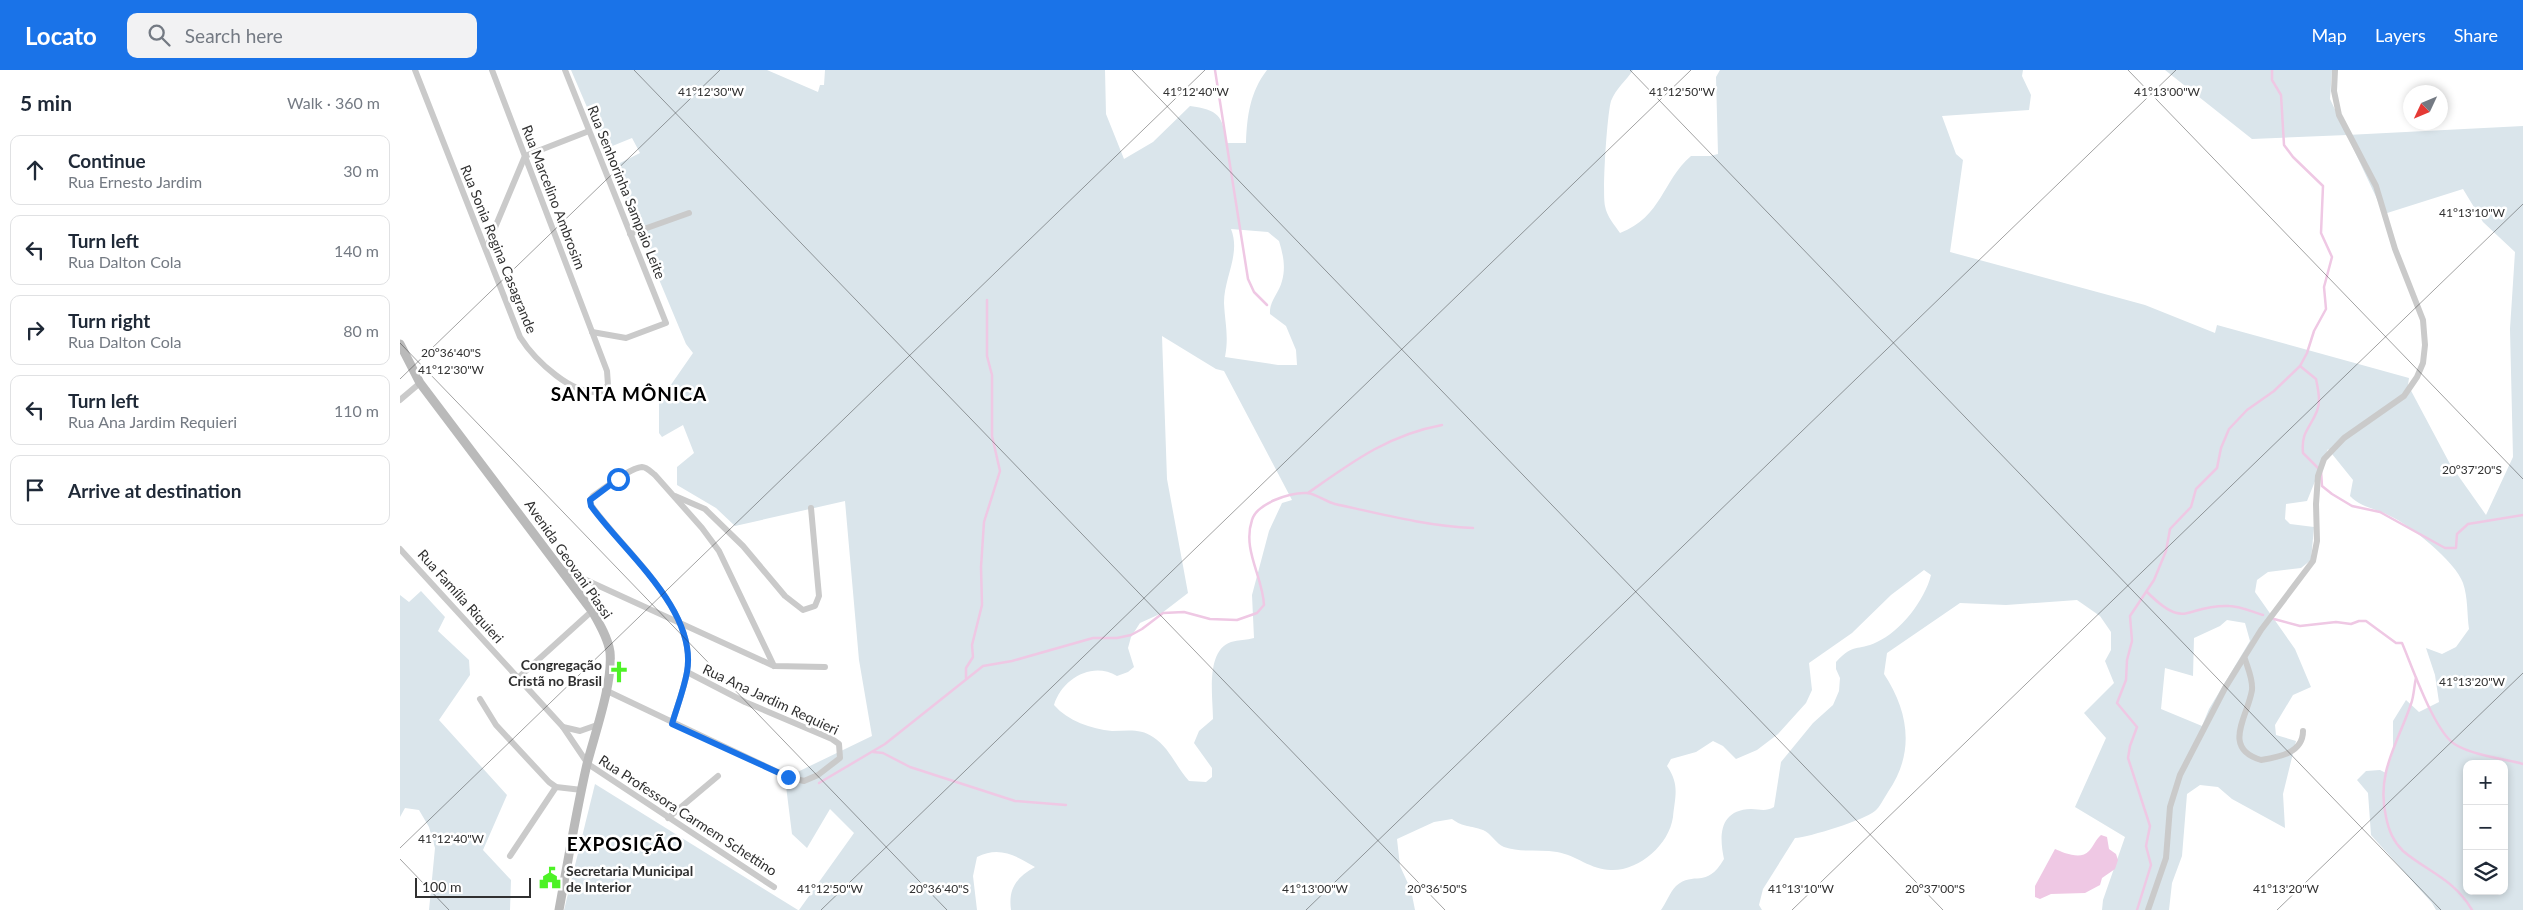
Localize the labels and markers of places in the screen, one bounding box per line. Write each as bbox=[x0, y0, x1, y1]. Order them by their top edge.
place label: Congregação Cristã no Brasil bbox=[508, 656, 602, 689]
church icon: Congregação Cristã no Brasil bbox=[606, 659, 632, 685]
place label: Secretaria Municipal de Interior bbox=[566, 862, 693, 895]
public building icon: Secretaria Municipal de Interior bbox=[537, 865, 563, 891]

